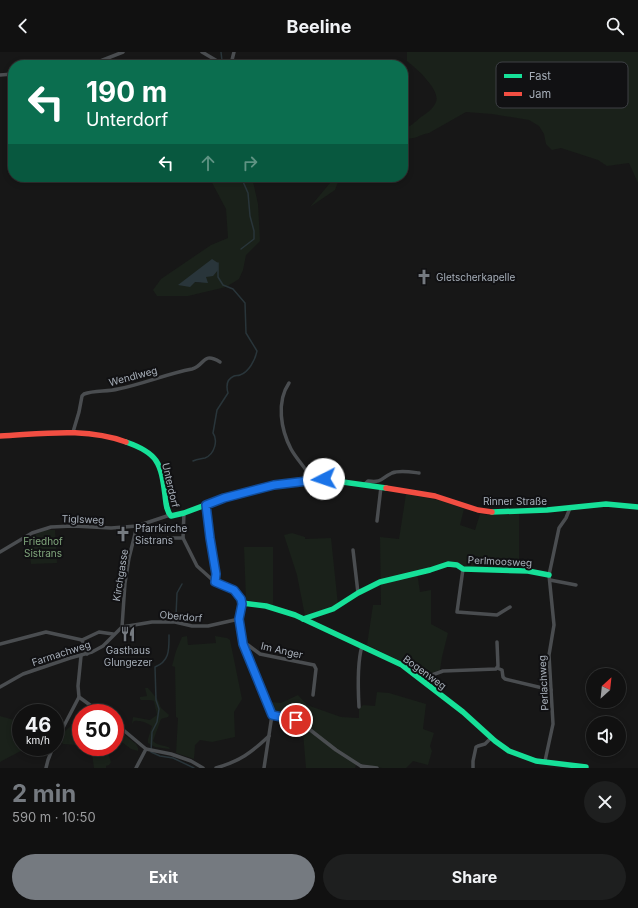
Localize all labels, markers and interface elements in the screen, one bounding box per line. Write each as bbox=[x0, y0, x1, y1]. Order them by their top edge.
icon: back bbox=[12, 15, 34, 37]
icon: search bbox=[604, 15, 626, 37]
text: Beeline bbox=[286, 16, 352, 37]
legend bbox=[496, 62, 628, 108]
text: Fast bbox=[529, 69, 551, 83]
text: 190 m bbox=[86, 75, 167, 109]
icon: left bbox=[20, 76, 72, 128]
text: Jam bbox=[529, 87, 551, 101]
text: Unterdorf bbox=[86, 109, 168, 130]
icon: left bbox=[155, 152, 177, 174]
icon: ahead bbox=[197, 152, 219, 174]
icon: right bbox=[239, 152, 261, 174]
church icon: Gletscherkapelle bbox=[415, 268, 433, 286]
place label: Gletscherkapelle bbox=[436, 271, 515, 283]
street label: Wendlweg bbox=[107, 364, 159, 388]
position arrow bbox=[303, 458, 345, 500]
street label: Unterdorf bbox=[160, 461, 182, 509]
street label: Rinner Straße bbox=[483, 495, 547, 507]
street label: Tiglsweg bbox=[61, 512, 105, 526]
place label: Pfarrkirche Sistrans bbox=[135, 522, 188, 546]
church icon: Pfarrkirche Sistrans bbox=[114, 525, 132, 543]
park label: Friedhof Sistrans bbox=[23, 535, 63, 559]
street label: Kirchgasse bbox=[110, 548, 130, 602]
street label: Perlmoosweg bbox=[467, 553, 533, 569]
street label: Oberdorf bbox=[159, 608, 203, 624]
restaurant icon: Gasthaus Glungezer bbox=[119, 625, 137, 643]
street label: Farmachweg bbox=[30, 638, 92, 668]
street label: Im Anger bbox=[260, 639, 304, 661]
place label: Gasthaus Glungezer bbox=[104, 644, 152, 668]
street label: Bogenweg bbox=[401, 652, 449, 692]
street label: Perlachweg bbox=[536, 655, 550, 711]
north arrow bbox=[586, 668, 626, 708]
map controls bbox=[586, 668, 626, 756]
pin bbox=[279, 703, 313, 737]
speed limit sign: 50 bbox=[72, 704, 124, 756]
icon: arrive bbox=[285, 709, 307, 731]
text: 46 bbox=[25, 713, 51, 737]
button: sound bbox=[586, 716, 626, 756]
text: km/h bbox=[26, 734, 50, 746]
text: 2 min bbox=[12, 779, 76, 808]
button: close bbox=[584, 781, 626, 823]
text: 590 m · 10:50 bbox=[12, 809, 96, 825]
button: Exit bbox=[12, 854, 315, 900]
button: Share bbox=[323, 854, 626, 900]

